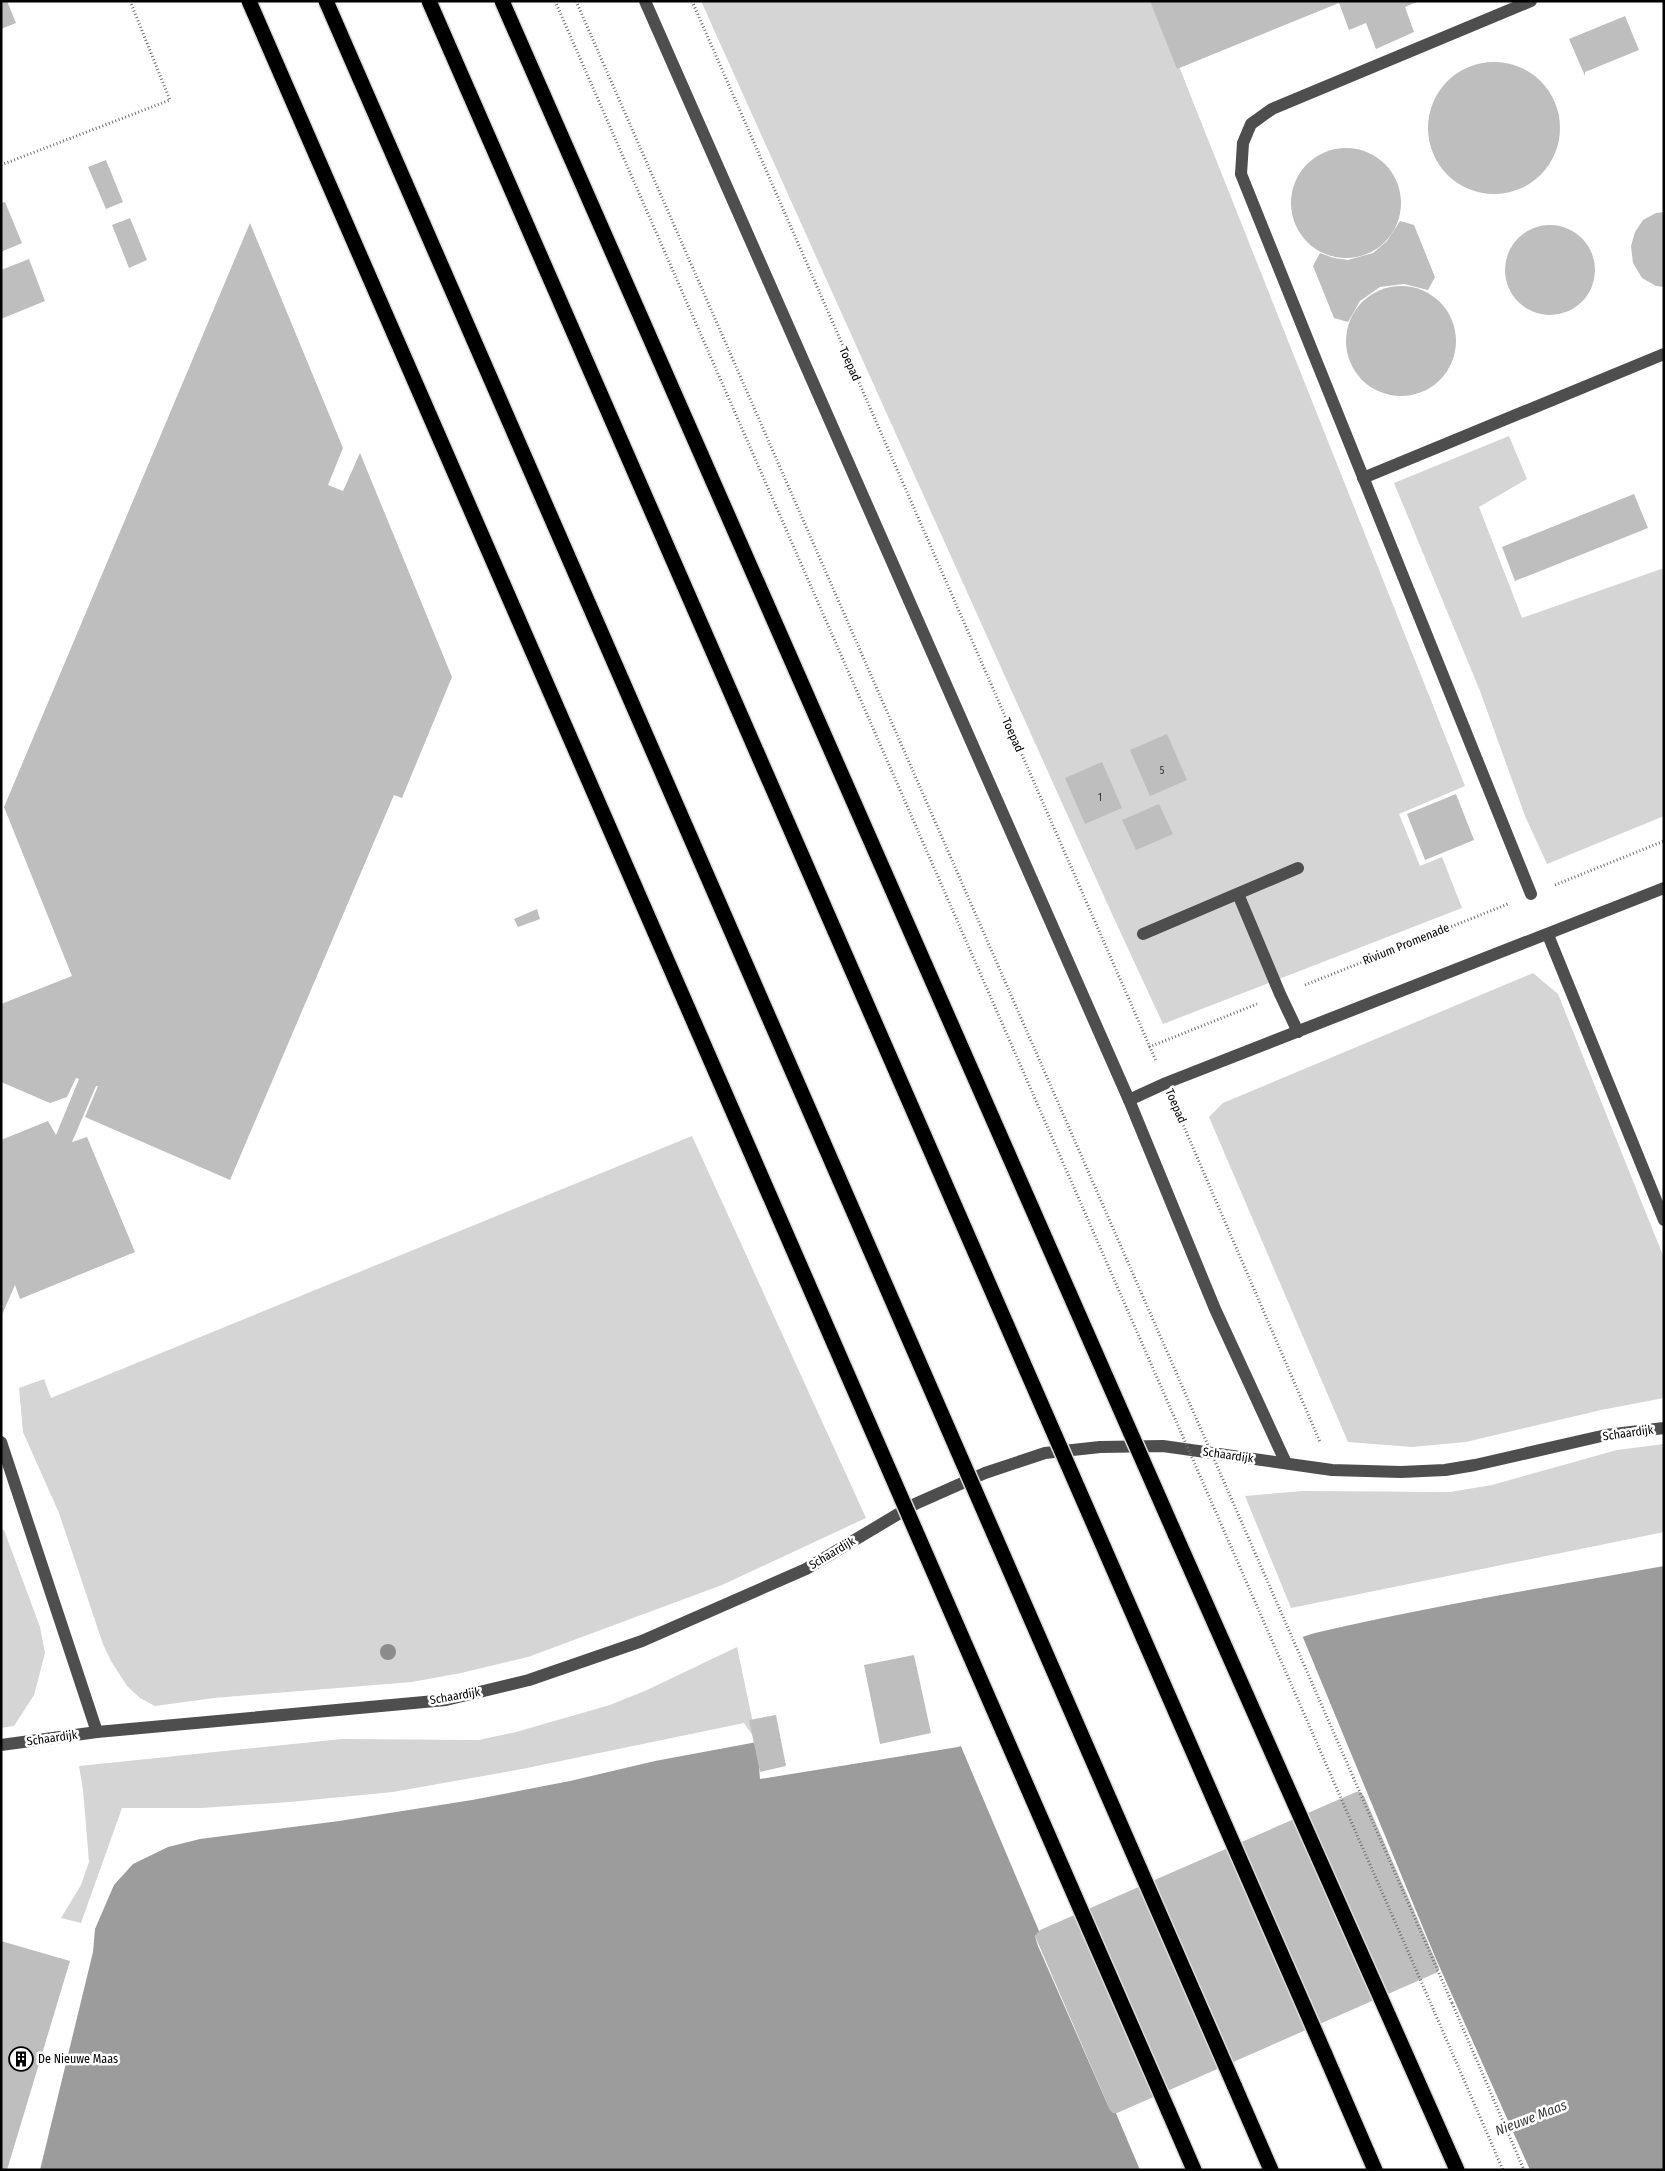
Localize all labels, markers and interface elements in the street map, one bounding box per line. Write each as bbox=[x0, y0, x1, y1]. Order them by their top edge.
street label: Toepad bbox=[836, 345, 864, 383]
street label: Toepad bbox=[999, 716, 1027, 754]
house number: 5 bbox=[1160, 765, 1165, 777]
house number: 1 bbox=[1098, 792, 1102, 804]
street label: Rivium Promenade bbox=[1361, 920, 1451, 968]
street label: Toepad bbox=[1163, 1087, 1189, 1125]
street label: Schaardijk bbox=[1602, 1422, 1655, 1443]
street label: Schaardijk bbox=[1202, 1445, 1255, 1466]
street label: Schaardijk bbox=[807, 1534, 858, 1572]
street label: Schaardijk bbox=[429, 1685, 482, 1707]
street label: Schaardijk bbox=[26, 1727, 79, 1748]
building icon: De Nieuwe Maas bbox=[8, 2046, 34, 2072]
place label: De Nieuwe Maas bbox=[38, 2052, 118, 2066]
water label: Nieuwe Maas bbox=[1493, 2097, 1569, 2139]

